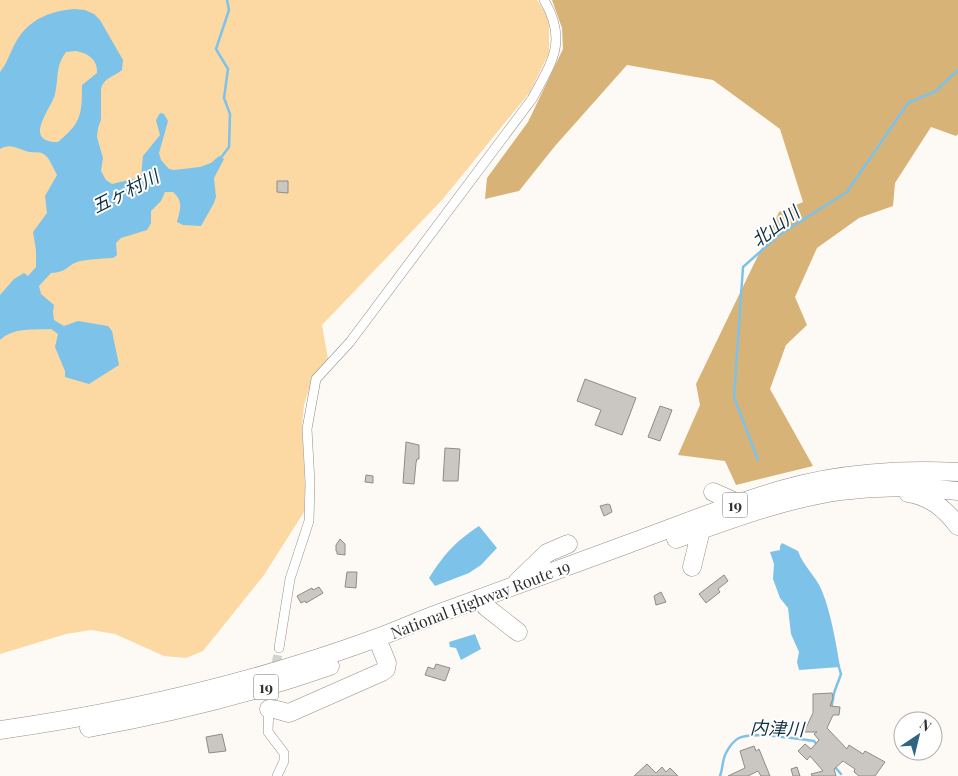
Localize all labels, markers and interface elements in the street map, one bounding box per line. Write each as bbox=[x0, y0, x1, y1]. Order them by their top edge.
water label: 五ヶ村川 bbox=[87, 163, 164, 218]
water label: 北山川 bbox=[746, 199, 805, 252]
road number: 19 bbox=[722, 492, 748, 518]
street label: National Highway Route 19 bbox=[387, 555, 573, 643]
road number: 19 bbox=[254, 674, 278, 700]
north arrow bbox=[893, 711, 943, 761]
text: N bbox=[916, 714, 935, 736]
water label: 内津川 bbox=[750, 715, 806, 741]

